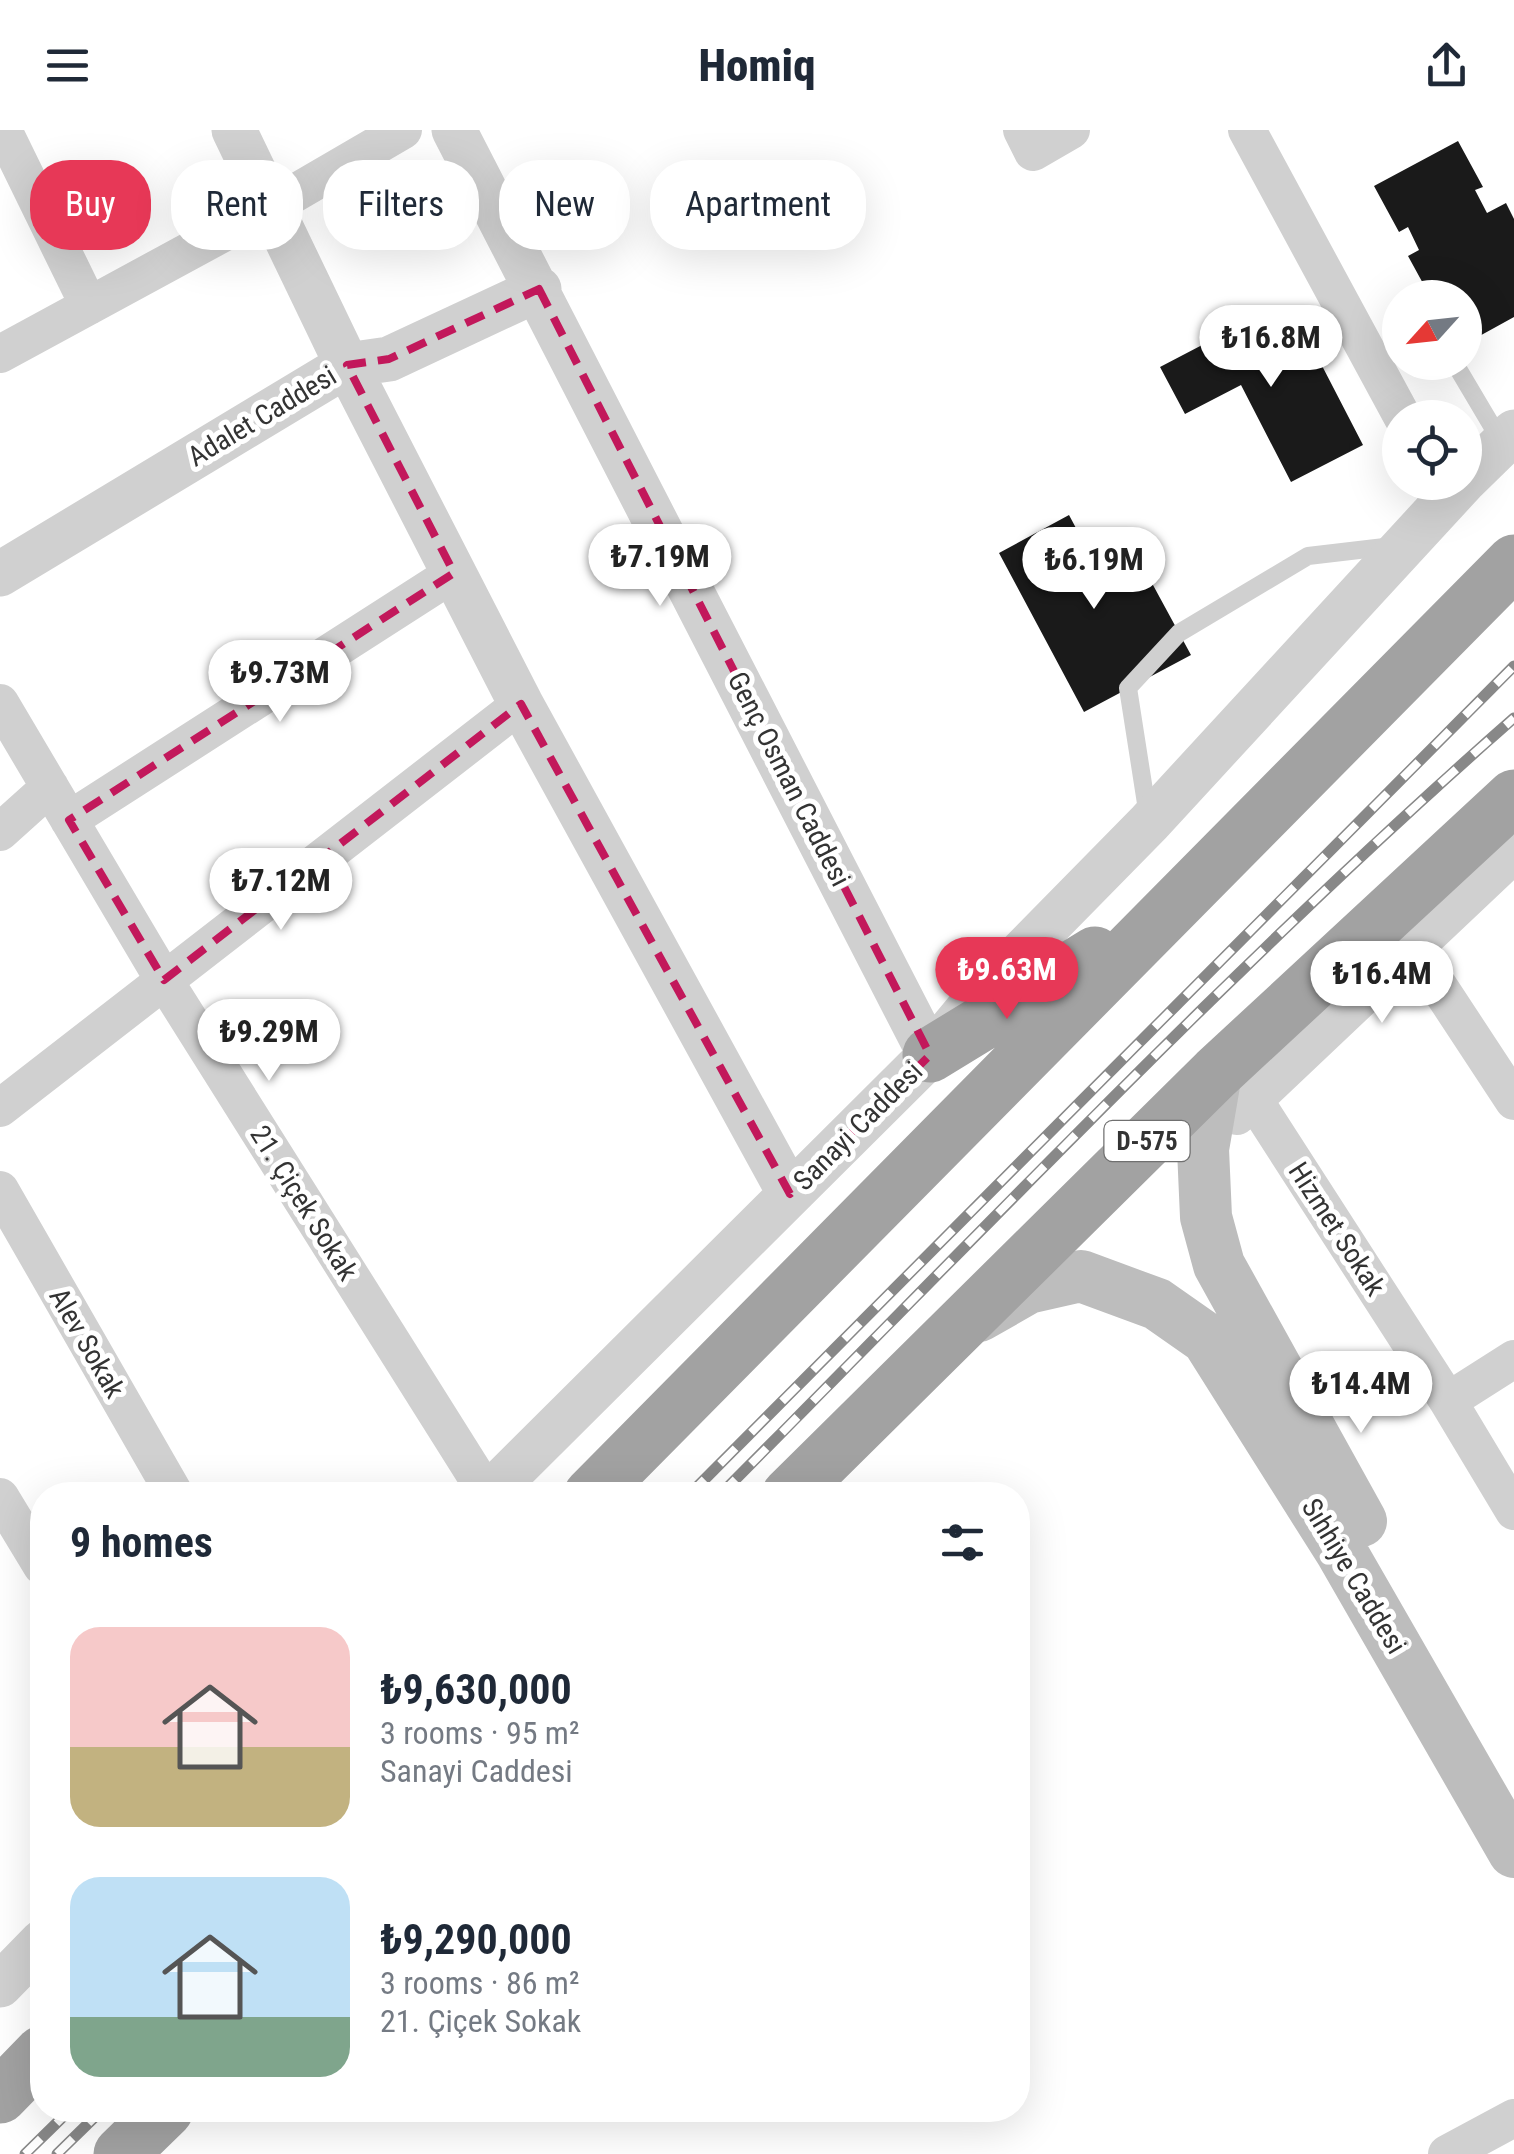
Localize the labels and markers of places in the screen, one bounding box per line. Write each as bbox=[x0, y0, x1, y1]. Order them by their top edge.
pin: ₺16.8M bbox=[1190, 305, 1352, 390]
pin: ₺7.19M bbox=[579, 524, 741, 609]
pin: ₺6.19M bbox=[1013, 527, 1175, 612]
pin: ₺9.73M bbox=[199, 640, 361, 725]
pin: ₺7.12M bbox=[200, 848, 362, 933]
pin: ₺9.63M bbox=[926, 937, 1088, 1022]
pin: ₺16.4M bbox=[1301, 941, 1463, 1026]
pin: ₺9.29M bbox=[188, 999, 350, 1084]
pin: ₺14.4M bbox=[1280, 1351, 1442, 1436]

